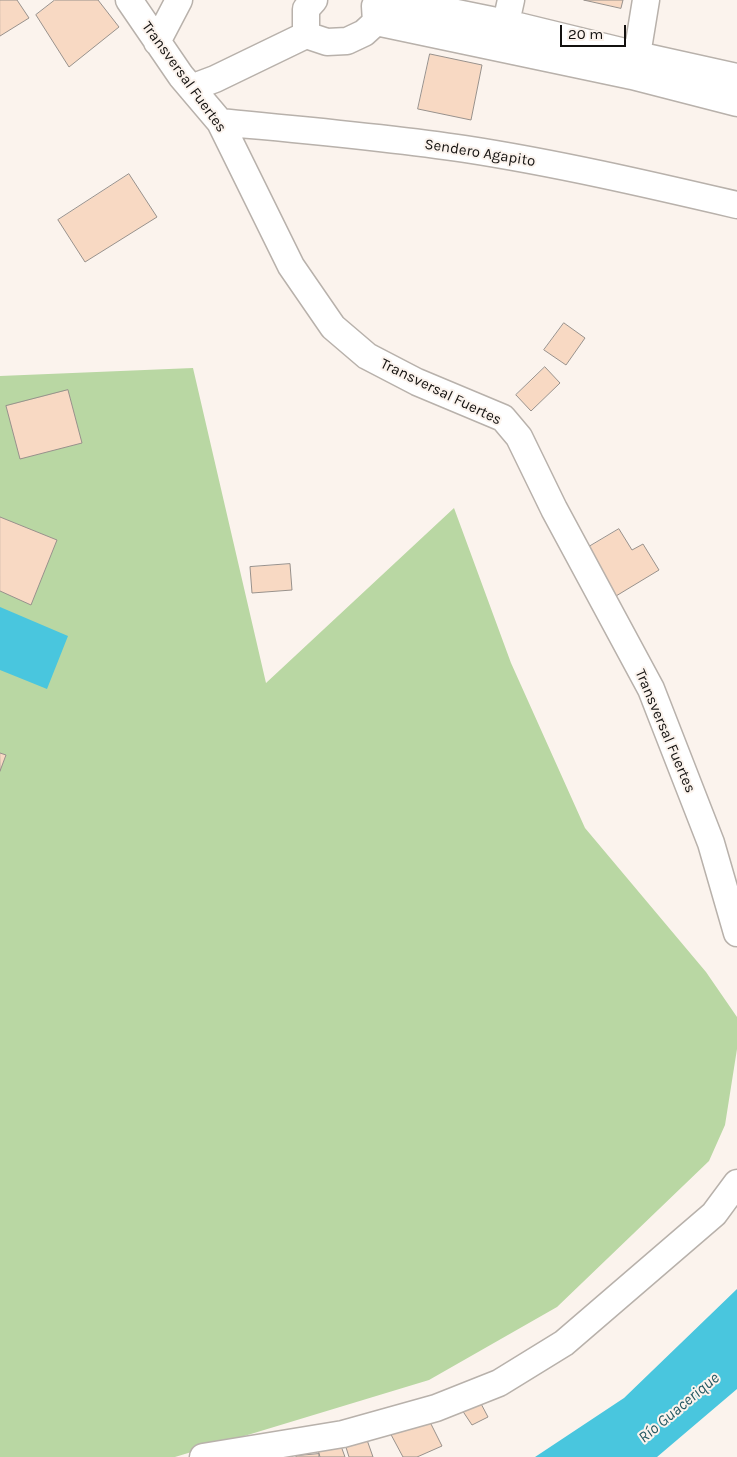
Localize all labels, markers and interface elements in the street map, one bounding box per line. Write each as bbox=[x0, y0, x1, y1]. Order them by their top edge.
scale bar bbox=[562, 15, 628, 47]
street label: Transversal Fuertes bbox=[138, 18, 230, 136]
text: 20 m bbox=[568, 25, 603, 43]
street label: Sendero Agapito bbox=[423, 135, 537, 171]
street label: Transversal Fuertes bbox=[377, 355, 505, 429]
street label: Transversal Fuertes bbox=[631, 666, 699, 796]
water label: Río Guacerique bbox=[635, 1369, 723, 1447]

